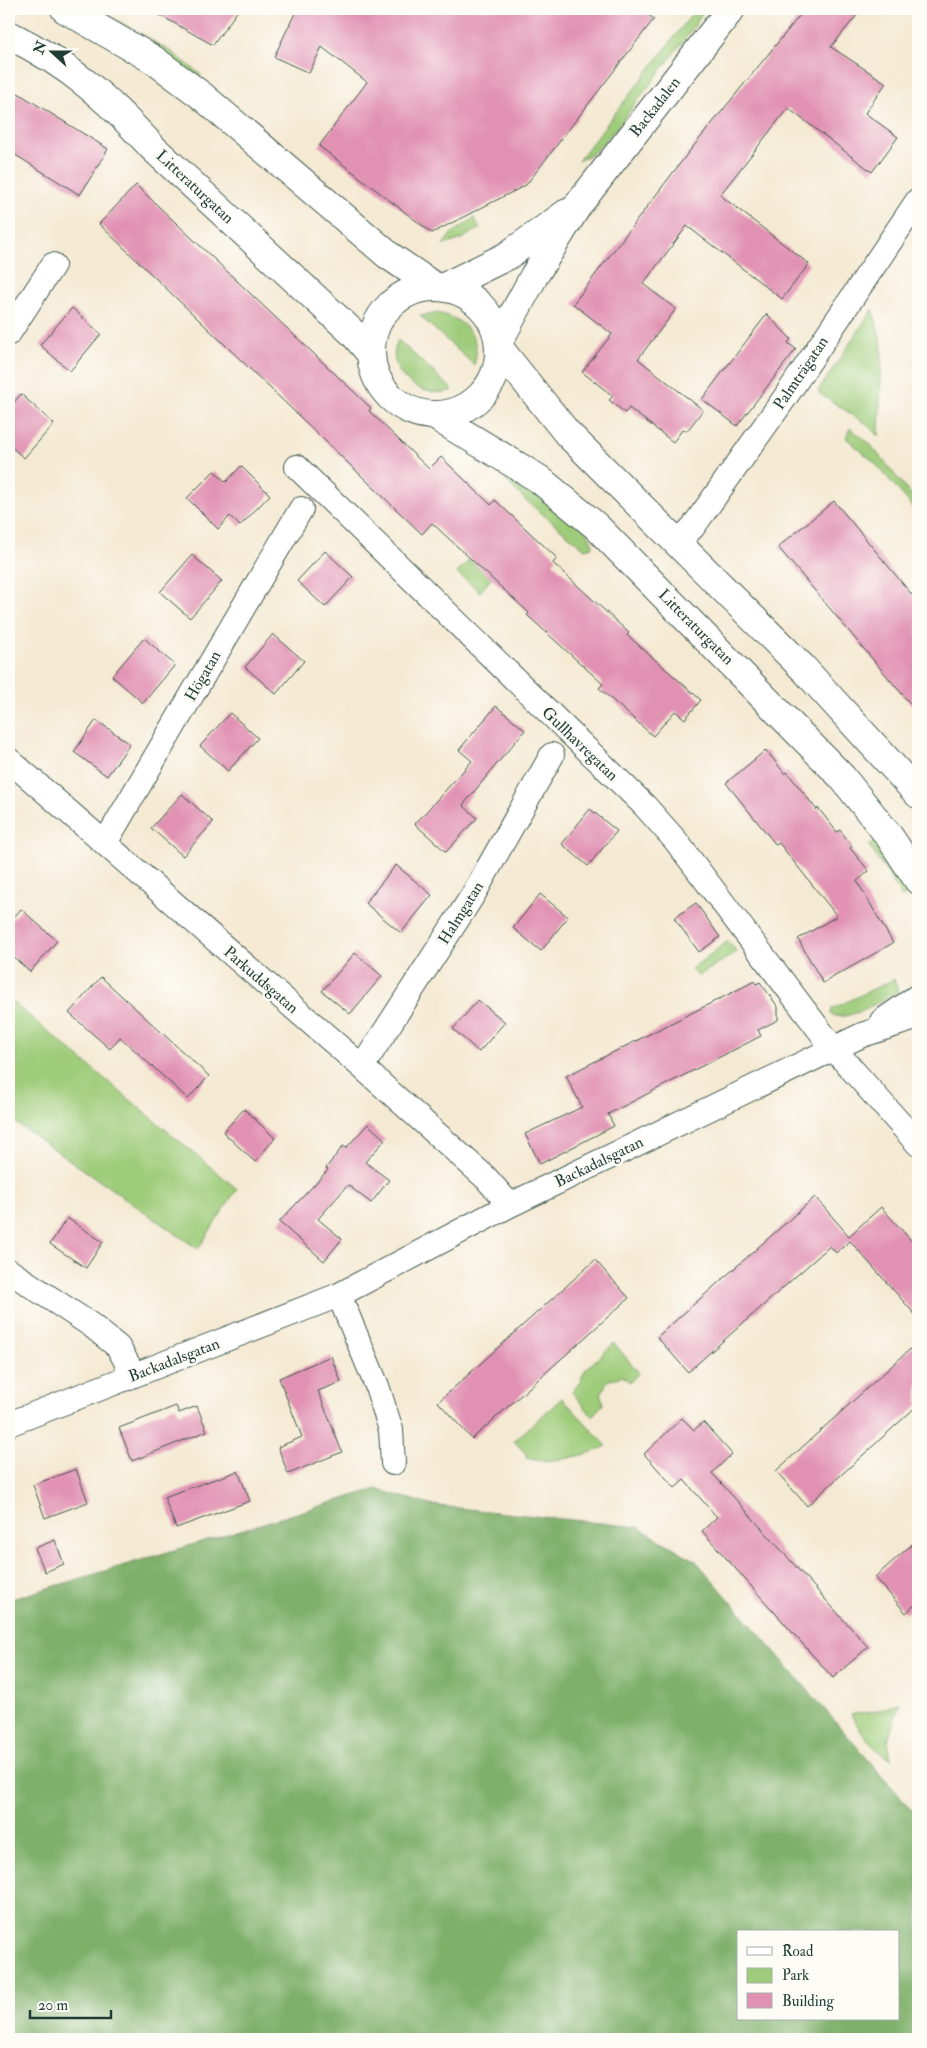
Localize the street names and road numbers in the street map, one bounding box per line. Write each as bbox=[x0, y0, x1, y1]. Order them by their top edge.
street label: Backadalen bbox=[625, 73, 685, 141]
street label: Litteraturgatan bbox=[152, 146, 238, 228]
street label: Palmträgatan bbox=[769, 333, 833, 413]
street label: Litteraturgatan bbox=[654, 585, 738, 669]
street label: Högatan bbox=[181, 647, 225, 705]
street label: Gullhavregatan bbox=[538, 703, 622, 785]
street label: Halmgatan bbox=[434, 878, 488, 948]
street label: Parkuddsgatan bbox=[219, 942, 303, 1018]
street label: Backadalsgatan bbox=[551, 1132, 647, 1192]
street label: Backadalsgatan bbox=[126, 1333, 222, 1387]

